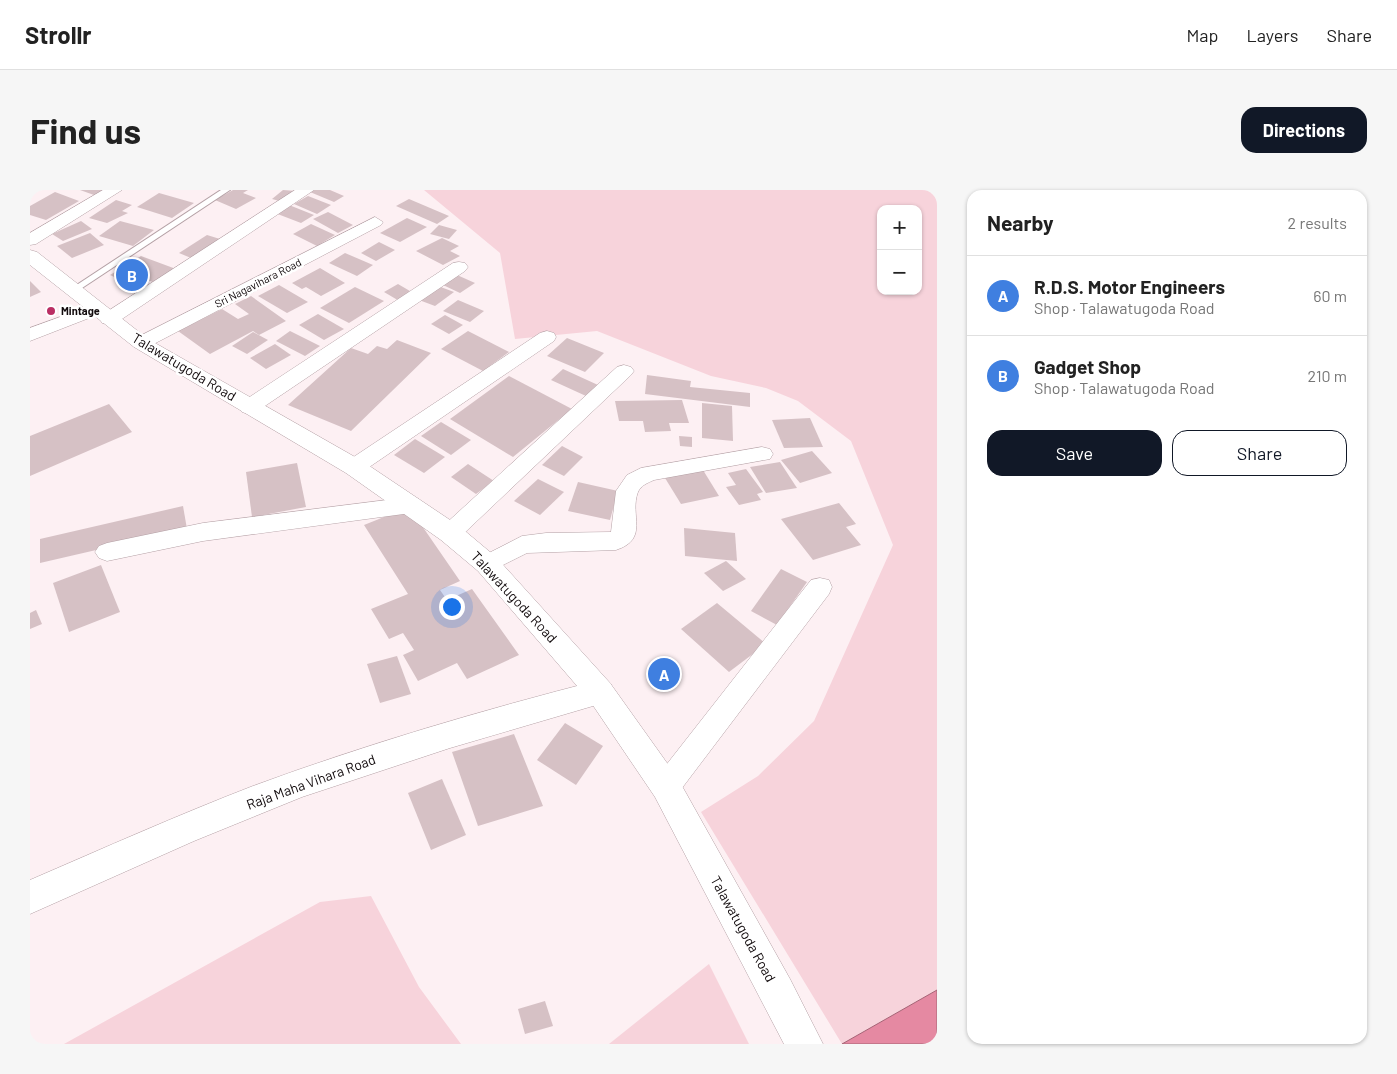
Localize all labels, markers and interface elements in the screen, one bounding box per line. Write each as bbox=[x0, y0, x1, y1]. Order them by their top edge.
text: Strollr bbox=[25, 20, 92, 49]
text: Map bbox=[1186, 24, 1218, 46]
text: Layers bbox=[1246, 24, 1299, 46]
text: Share bbox=[1327, 24, 1372, 46]
button: Directions bbox=[1241, 107, 1367, 153]
text: Find us bbox=[30, 109, 141, 151]
map controls bbox=[877, 205, 922, 295]
button: + bbox=[877, 205, 922, 250]
text: Nearby bbox=[987, 210, 1053, 235]
text: 2 results bbox=[1288, 213, 1347, 232]
button: − bbox=[877, 250, 922, 295]
street label: Sri Nagavihara Road bbox=[212, 255, 303, 310]
pin: B bbox=[116, 256, 148, 294]
text: R.D.S. Motor Engineers bbox=[1034, 275, 1225, 298]
text: A bbox=[998, 286, 1008, 305]
text: 60 m bbox=[1313, 286, 1347, 305]
text: Shop · Talawatugoda Road bbox=[1034, 298, 1215, 317]
place label: Mintage bbox=[61, 304, 100, 317]
marker: Mintage bbox=[45, 305, 57, 317]
street label: Talawatugoda Road bbox=[129, 329, 239, 404]
text: Gadget Shop bbox=[1034, 355, 1141, 378]
text: B bbox=[998, 366, 1008, 385]
text: 210 m bbox=[1308, 366, 1347, 385]
text: Shop · Talawatugoda Road bbox=[1034, 378, 1215, 397]
button: Save bbox=[987, 430, 1162, 476]
button: Share bbox=[1172, 430, 1347, 476]
street label: Talawatugoda Road bbox=[468, 548, 561, 646]
your location bbox=[439, 594, 465, 620]
pin: A bbox=[648, 655, 680, 693]
street label: Raja Maha Vihara Road bbox=[244, 750, 378, 813]
street label: Talawatugoda Road bbox=[707, 873, 780, 985]

